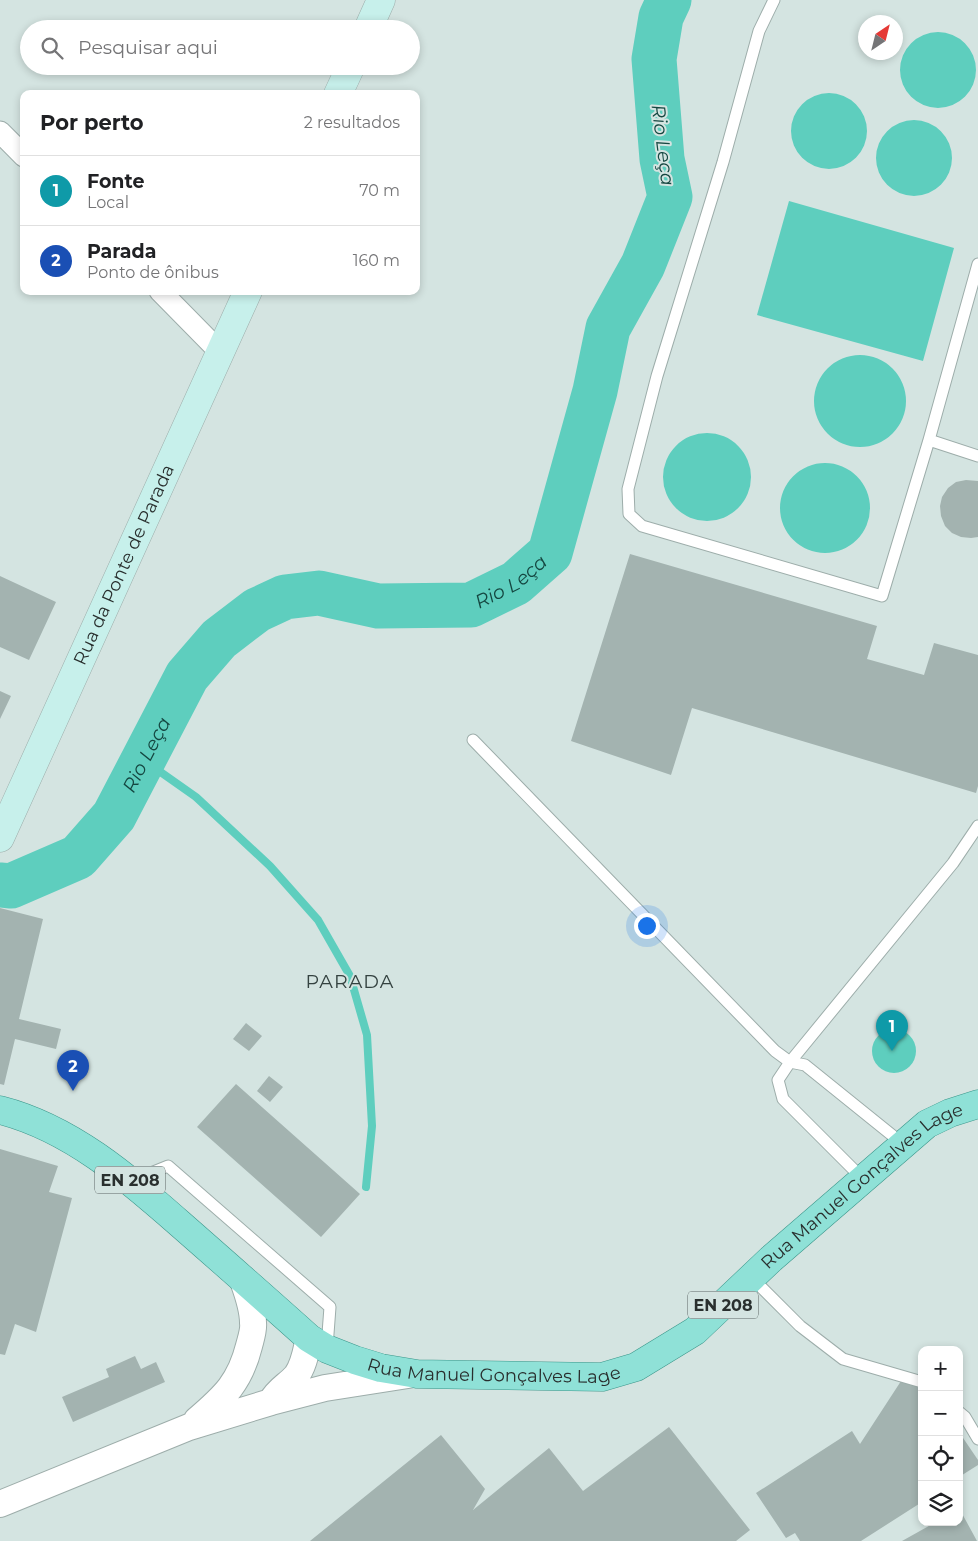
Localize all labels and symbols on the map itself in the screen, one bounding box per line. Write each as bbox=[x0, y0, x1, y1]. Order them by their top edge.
north arrow bbox=[858, 15, 903, 60]
water label: Rio Leça bbox=[647, 103, 679, 187]
street label: Rua da Ponte de Parada bbox=[69, 461, 179, 669]
water label: Rio Leça bbox=[471, 550, 551, 613]
water label: Rio Leça bbox=[117, 713, 175, 796]
your location bbox=[634, 913, 660, 939]
district label: PARADA bbox=[306, 970, 394, 993]
pin: 1 bbox=[876, 1010, 908, 1051]
pin: 2 bbox=[57, 1050, 89, 1091]
street label: Rua Manuel Gonçalves Lage bbox=[756, 1099, 966, 1274]
road number: EN 208 bbox=[95, 1166, 165, 1194]
road number: EN 208 bbox=[688, 1292, 758, 1318]
street label: Rua Manuel Gonçalves Lage bbox=[365, 1353, 623, 1389]

